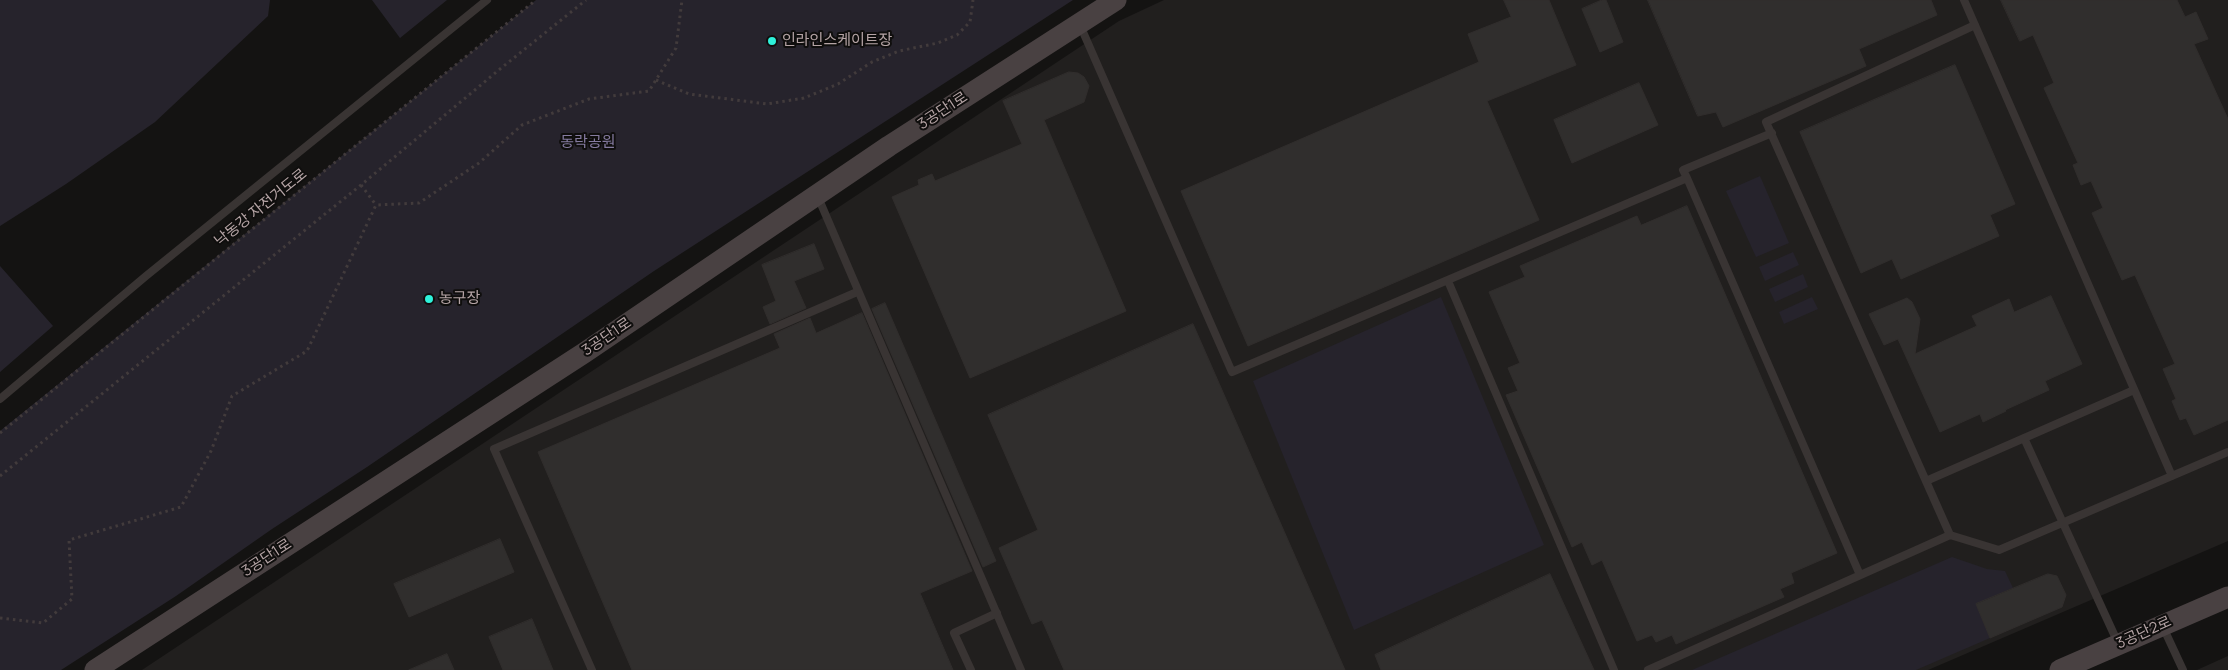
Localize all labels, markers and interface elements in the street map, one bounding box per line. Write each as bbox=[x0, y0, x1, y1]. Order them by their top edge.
place label: 인라인스케이트장 bbox=[782, 32, 892, 50]
marker: 인라인스케이트장 bbox=[766, 35, 778, 47]
street label: 3공단1로 bbox=[915, 88, 971, 134]
park label: 동락공원 bbox=[560, 134, 616, 152]
street label: 낙동강 자전거도로 bbox=[211, 165, 311, 251]
place label: 농구장 bbox=[439, 290, 480, 308]
marker: 농구장 bbox=[423, 293, 435, 305]
street label: 3공단1로 bbox=[579, 314, 635, 360]
street label: 3공단1로 bbox=[239, 535, 295, 581]
street label: 3공단2로 bbox=[2114, 613, 2174, 653]

